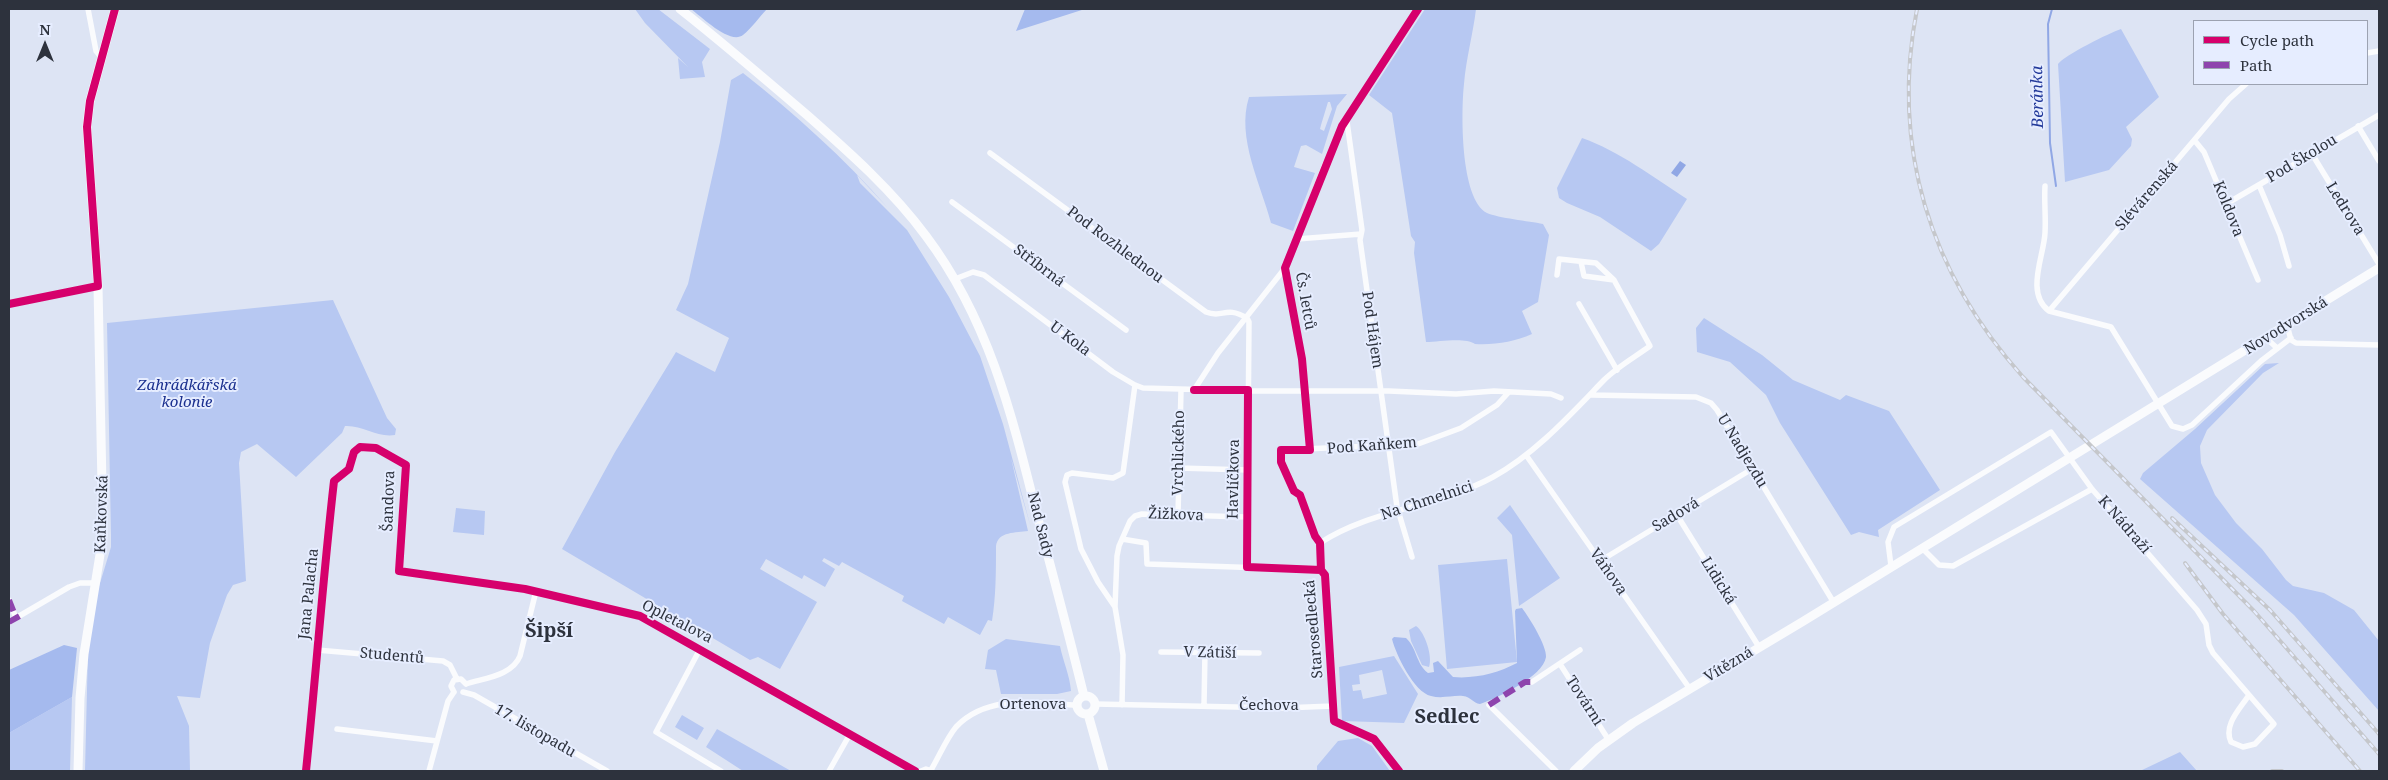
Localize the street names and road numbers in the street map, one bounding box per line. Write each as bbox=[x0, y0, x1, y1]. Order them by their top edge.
street label: Pod Školou bbox=[2264, 131, 2340, 187]
street label: Slévárenská bbox=[2112, 157, 2182, 235]
street label: Koldova bbox=[2209, 179, 2247, 239]
street label: Ledrova bbox=[2322, 179, 2368, 239]
street label: Pod Rozhlednou bbox=[1063, 203, 1167, 287]
street label: Stříbrná bbox=[1010, 241, 1068, 291]
street label: Čs. letců bbox=[1291, 271, 1319, 331]
street label: Pod Hájem bbox=[1358, 290, 1386, 370]
street label: Novodvorská bbox=[2241, 293, 2331, 359]
street label: U Kola bbox=[1046, 318, 1094, 360]
street label: Vrchlického bbox=[1169, 410, 1189, 496]
street label: U Nadjezdu bbox=[1713, 411, 1771, 491]
street label: Pod Kaňkem bbox=[1326, 434, 1418, 458]
street label: Havlíčkova bbox=[1224, 439, 1244, 519]
street label: Šandova bbox=[379, 470, 399, 532]
street label: Kaňkovská bbox=[92, 474, 112, 554]
street label: Na Chmelnici bbox=[1379, 478, 1475, 524]
street label: Nad Sady bbox=[1023, 490, 1057, 560]
street label: K Nádraží bbox=[2094, 492, 2154, 558]
street label: Sadová bbox=[1649, 494, 1703, 536]
street label: Žižkova bbox=[1148, 505, 1204, 525]
street label: Váňova bbox=[1585, 545, 1631, 599]
street label: Jana Palacha bbox=[295, 547, 323, 641]
street label: Lidická bbox=[1696, 554, 1740, 608]
street label: Starosedlecká bbox=[1301, 579, 1327, 679]
street label: Opletalova bbox=[639, 596, 715, 648]
street label: Vítězná bbox=[1701, 643, 1757, 687]
street label: Studentů bbox=[359, 644, 425, 668]
street label: V Zátiší bbox=[1183, 644, 1237, 662]
street label: Tovární bbox=[1561, 673, 1607, 729]
street label: Ortenova bbox=[1000, 696, 1066, 714]
street label: Čechova bbox=[1239, 697, 1299, 715]
street label: 17. listopadu bbox=[491, 700, 579, 762]

